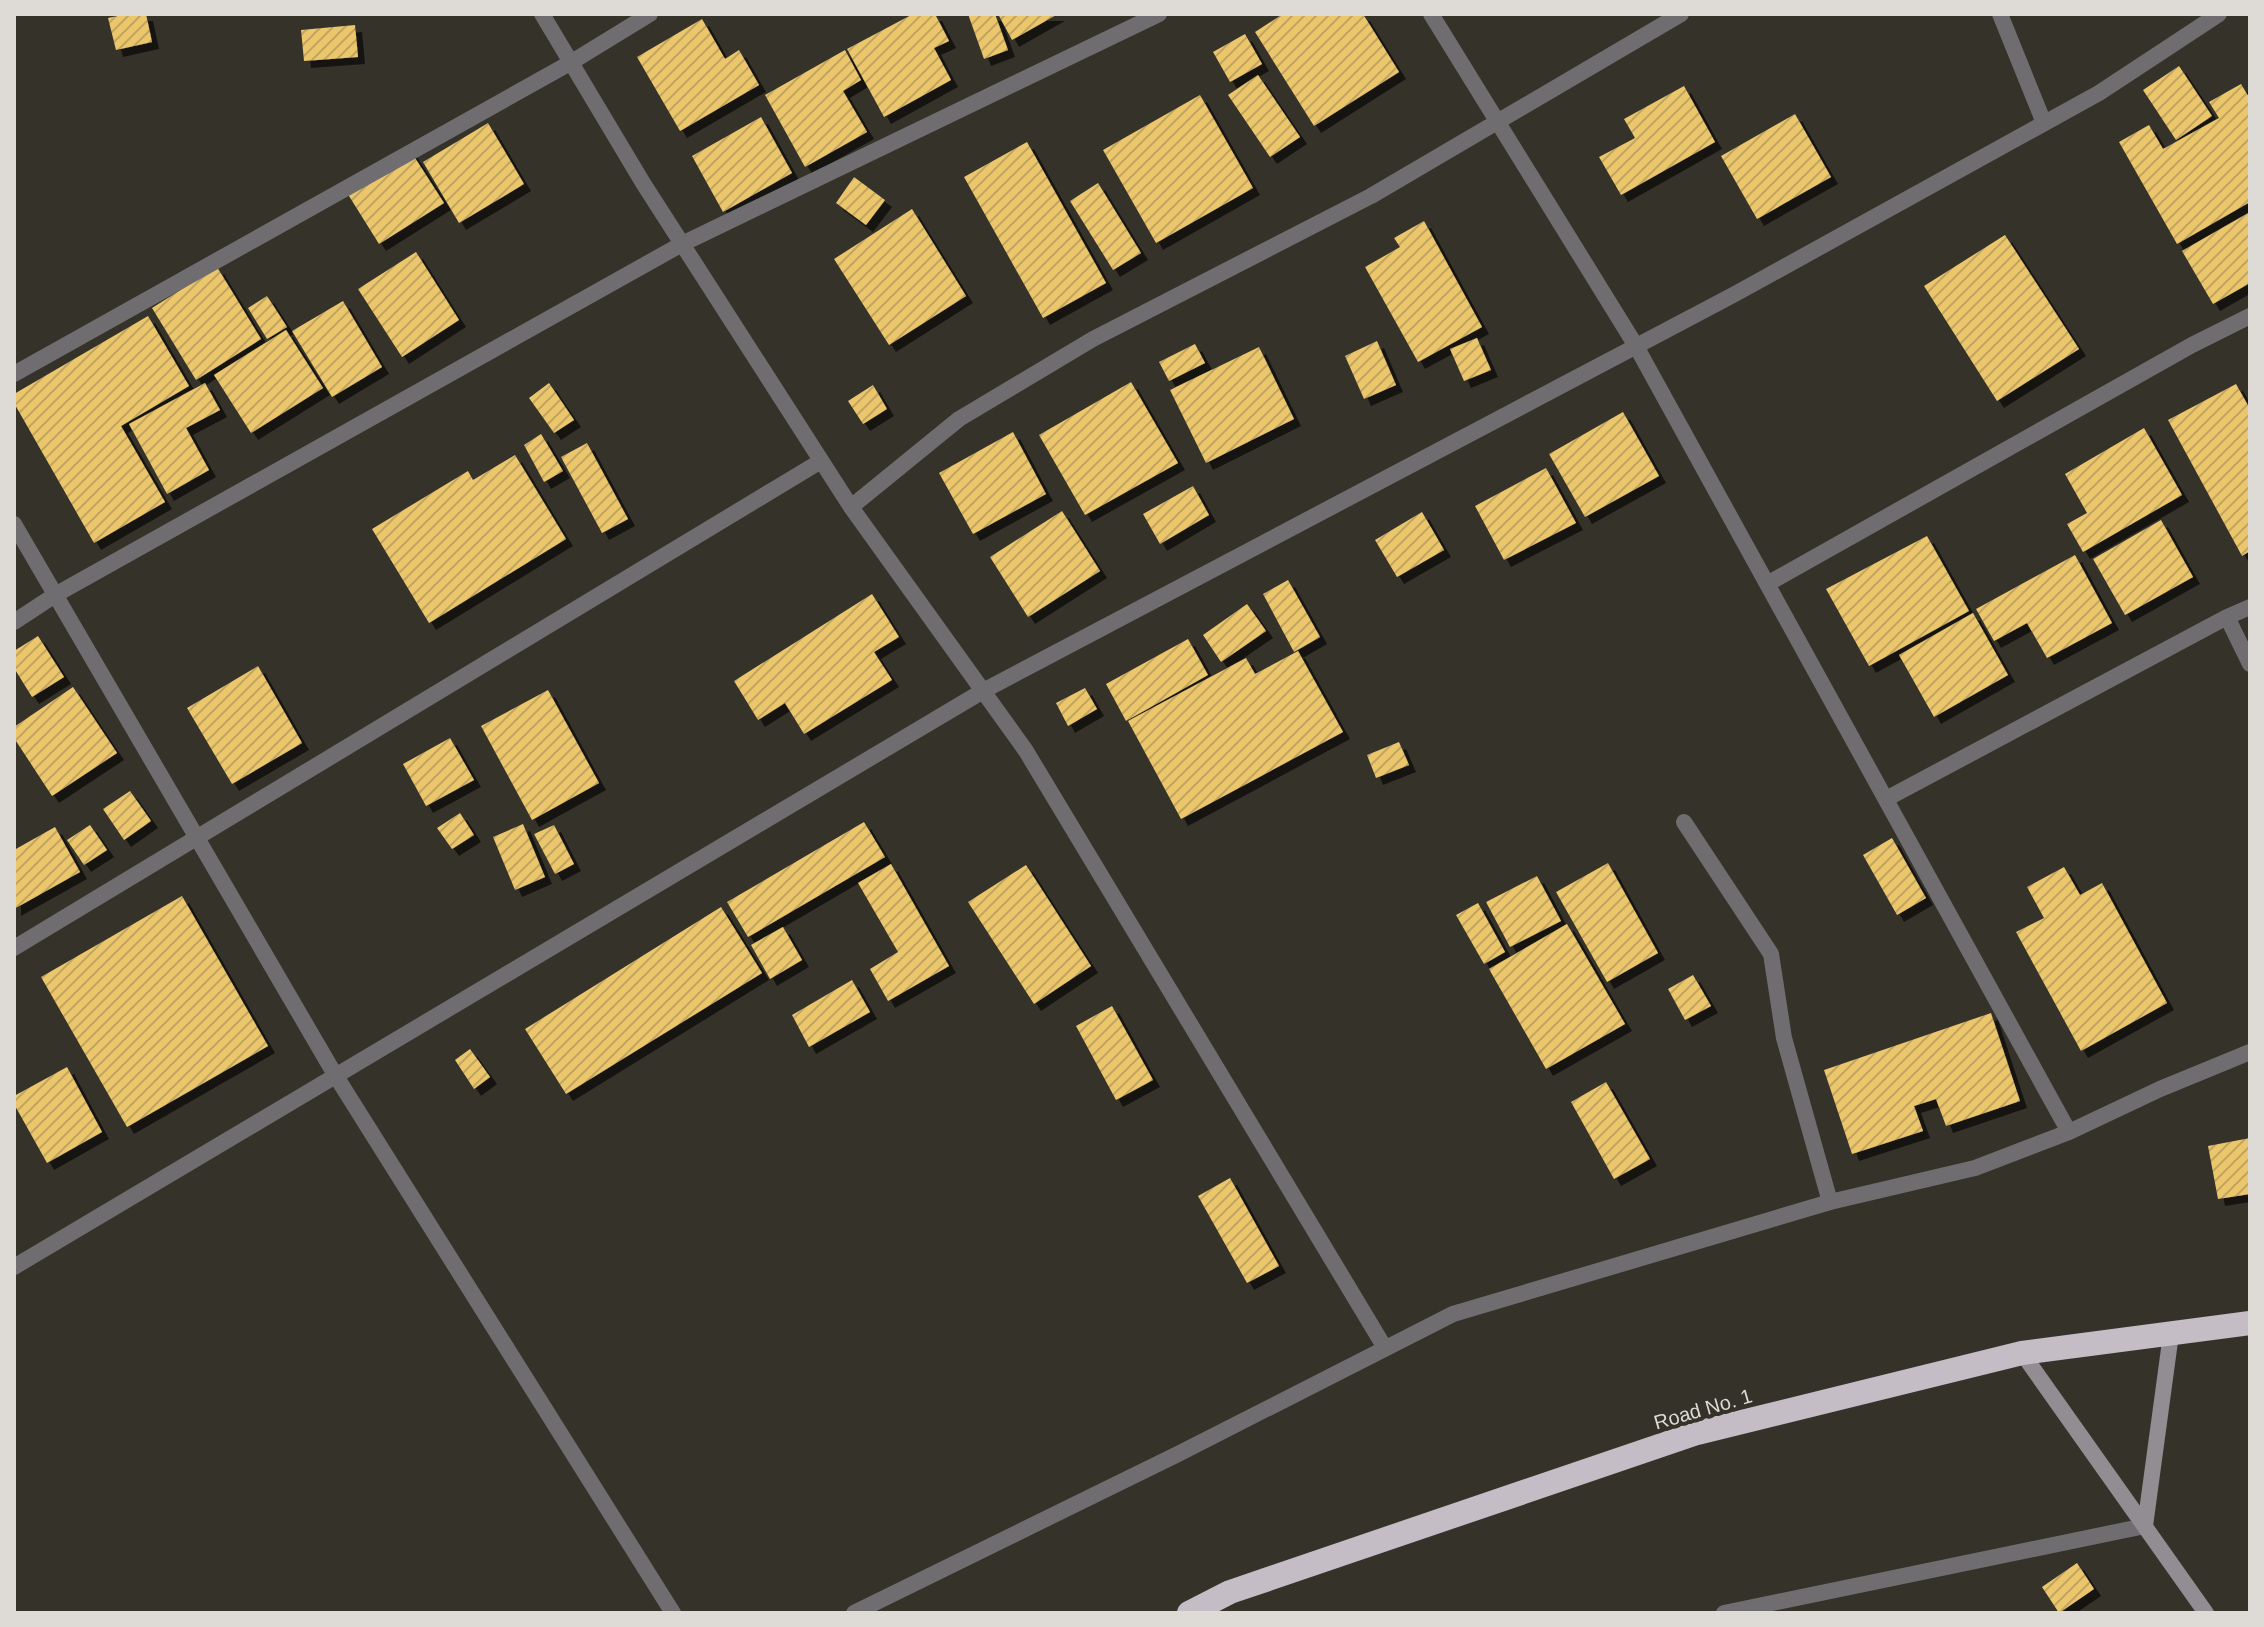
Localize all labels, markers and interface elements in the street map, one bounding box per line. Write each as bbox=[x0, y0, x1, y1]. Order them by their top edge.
street label: Road No. 1 bbox=[1651, 1384, 1755, 1434]

